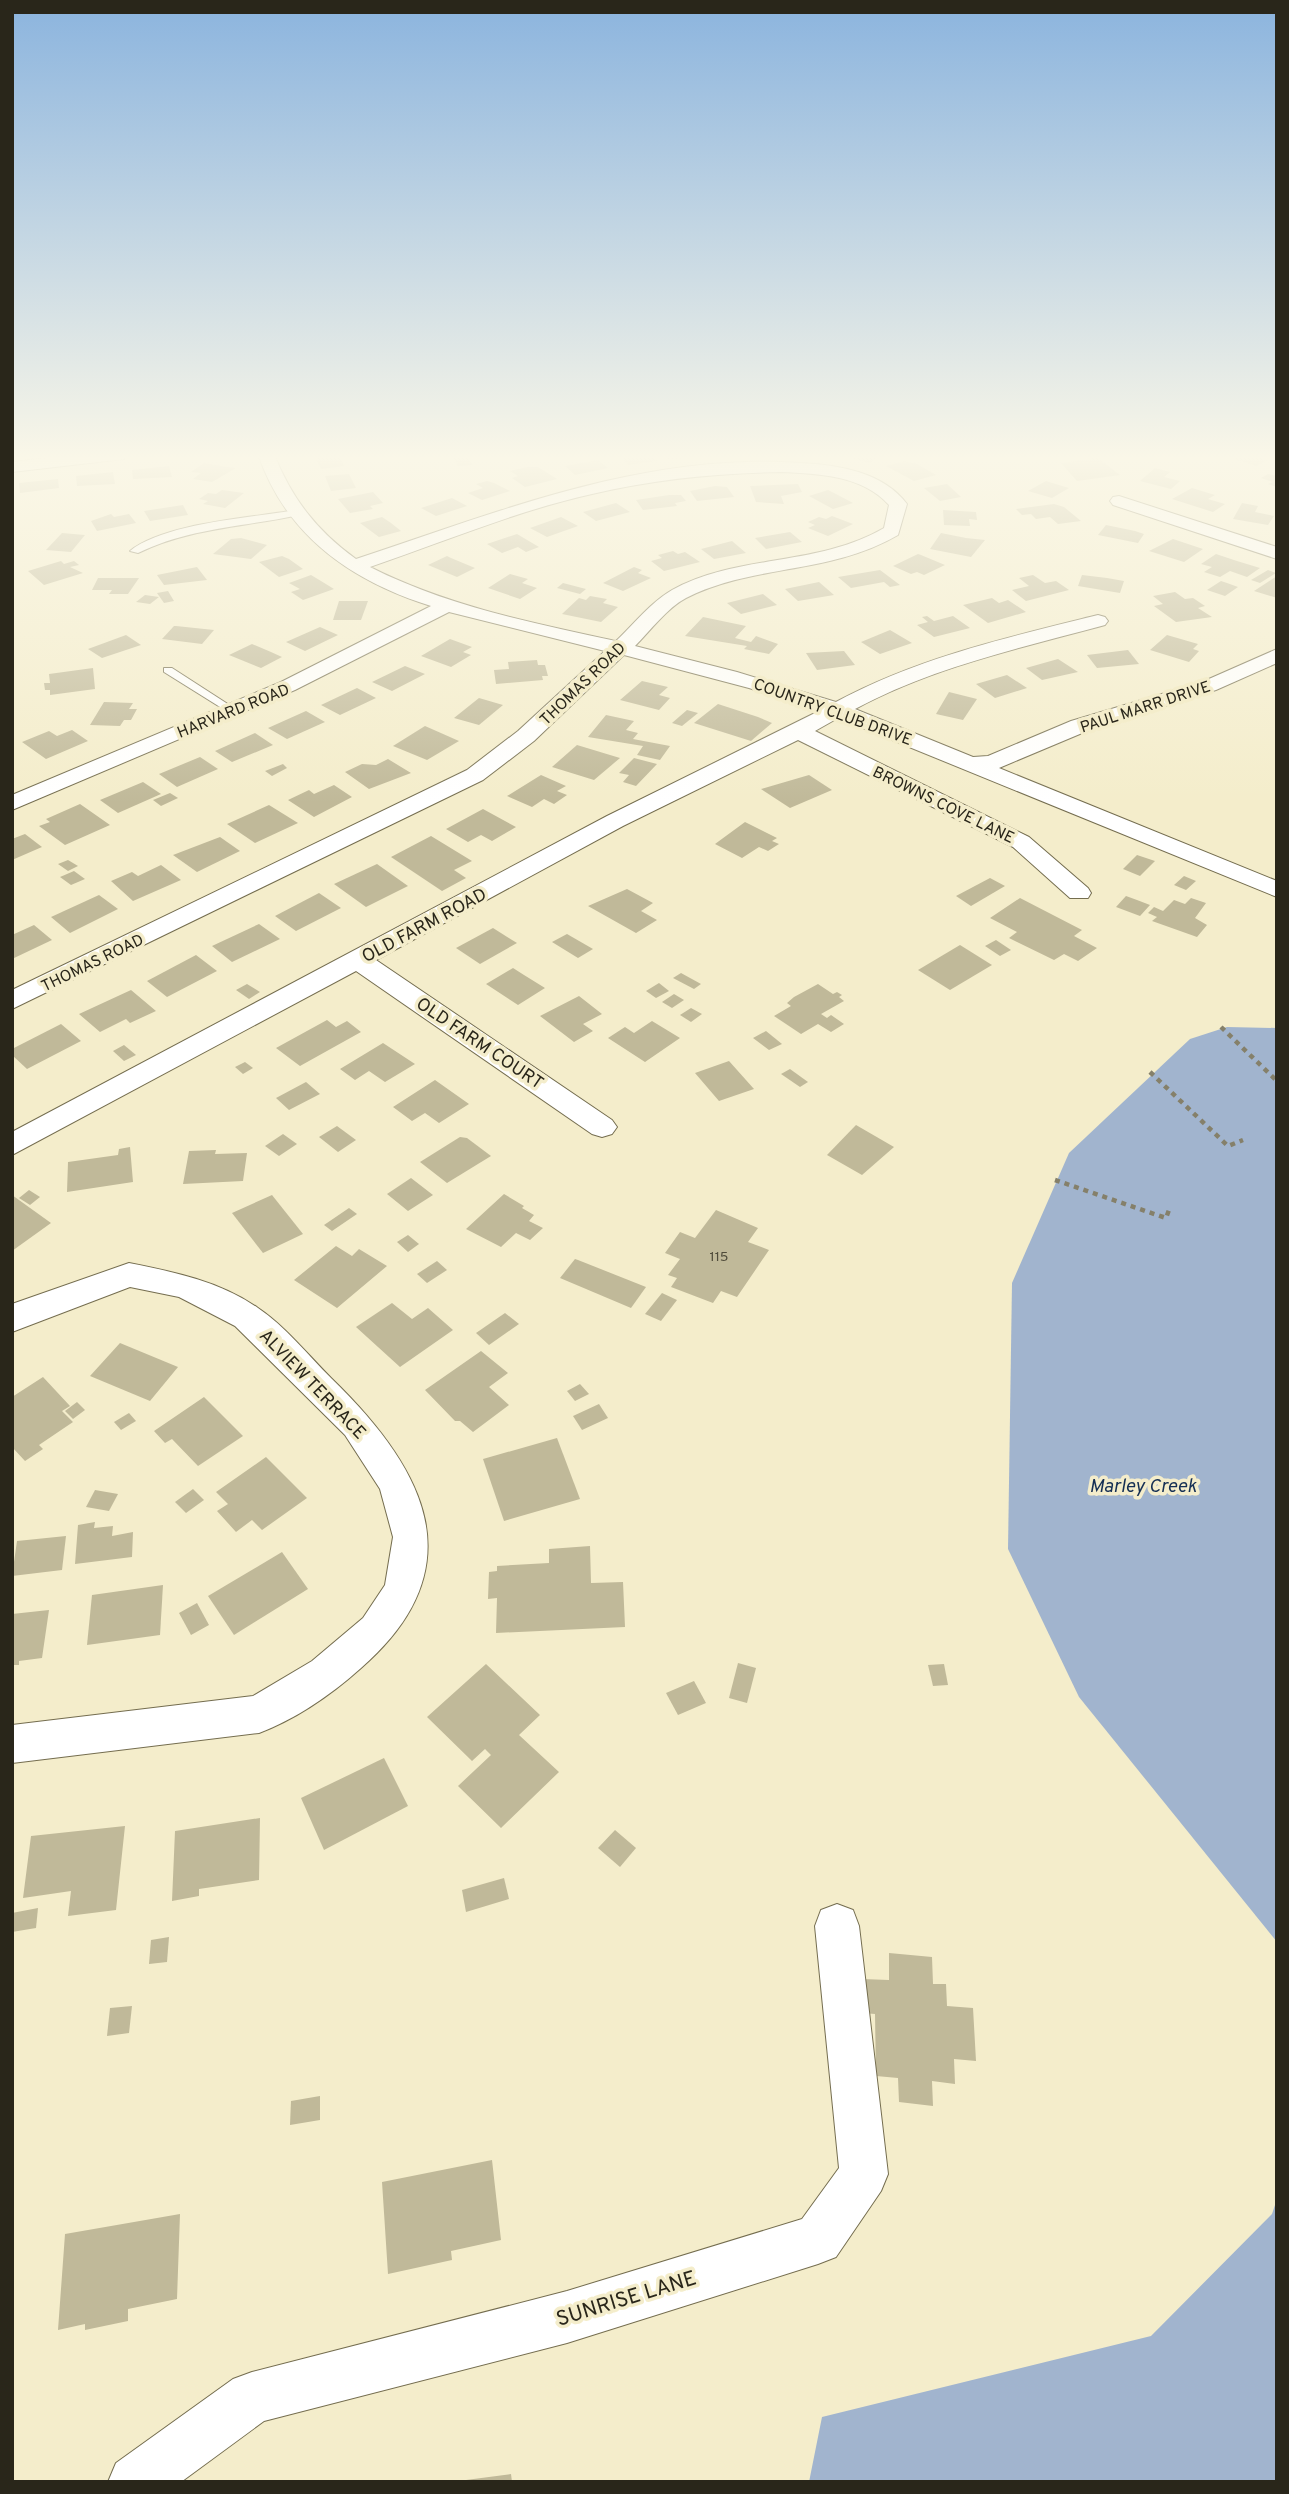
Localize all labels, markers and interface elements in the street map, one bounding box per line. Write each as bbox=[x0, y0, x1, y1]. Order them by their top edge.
street label: THOMAS ROAD bbox=[536, 639, 630, 730]
street label: COUNTRY CLUB DRIVE bbox=[750, 675, 914, 751]
street label: PAUL MARR DRIVE bbox=[1078, 677, 1213, 738]
street label: HARVARD ROAD bbox=[175, 680, 293, 744]
street label: BROWNS COVE LANE bbox=[869, 763, 1017, 849]
street label: OLD FARM ROAD bbox=[358, 884, 491, 969]
street label: THOMAS ROAD bbox=[38, 930, 147, 997]
street label: OLD FARM COURT bbox=[411, 993, 547, 1095]
house number: 115 bbox=[709, 1249, 729, 1266]
street label: ALVIEW TERRACE bbox=[254, 1325, 370, 1445]
water label: Marley Creek bbox=[1089, 1475, 1197, 1499]
street label: SUNRISE LANE bbox=[553, 2265, 700, 2334]

